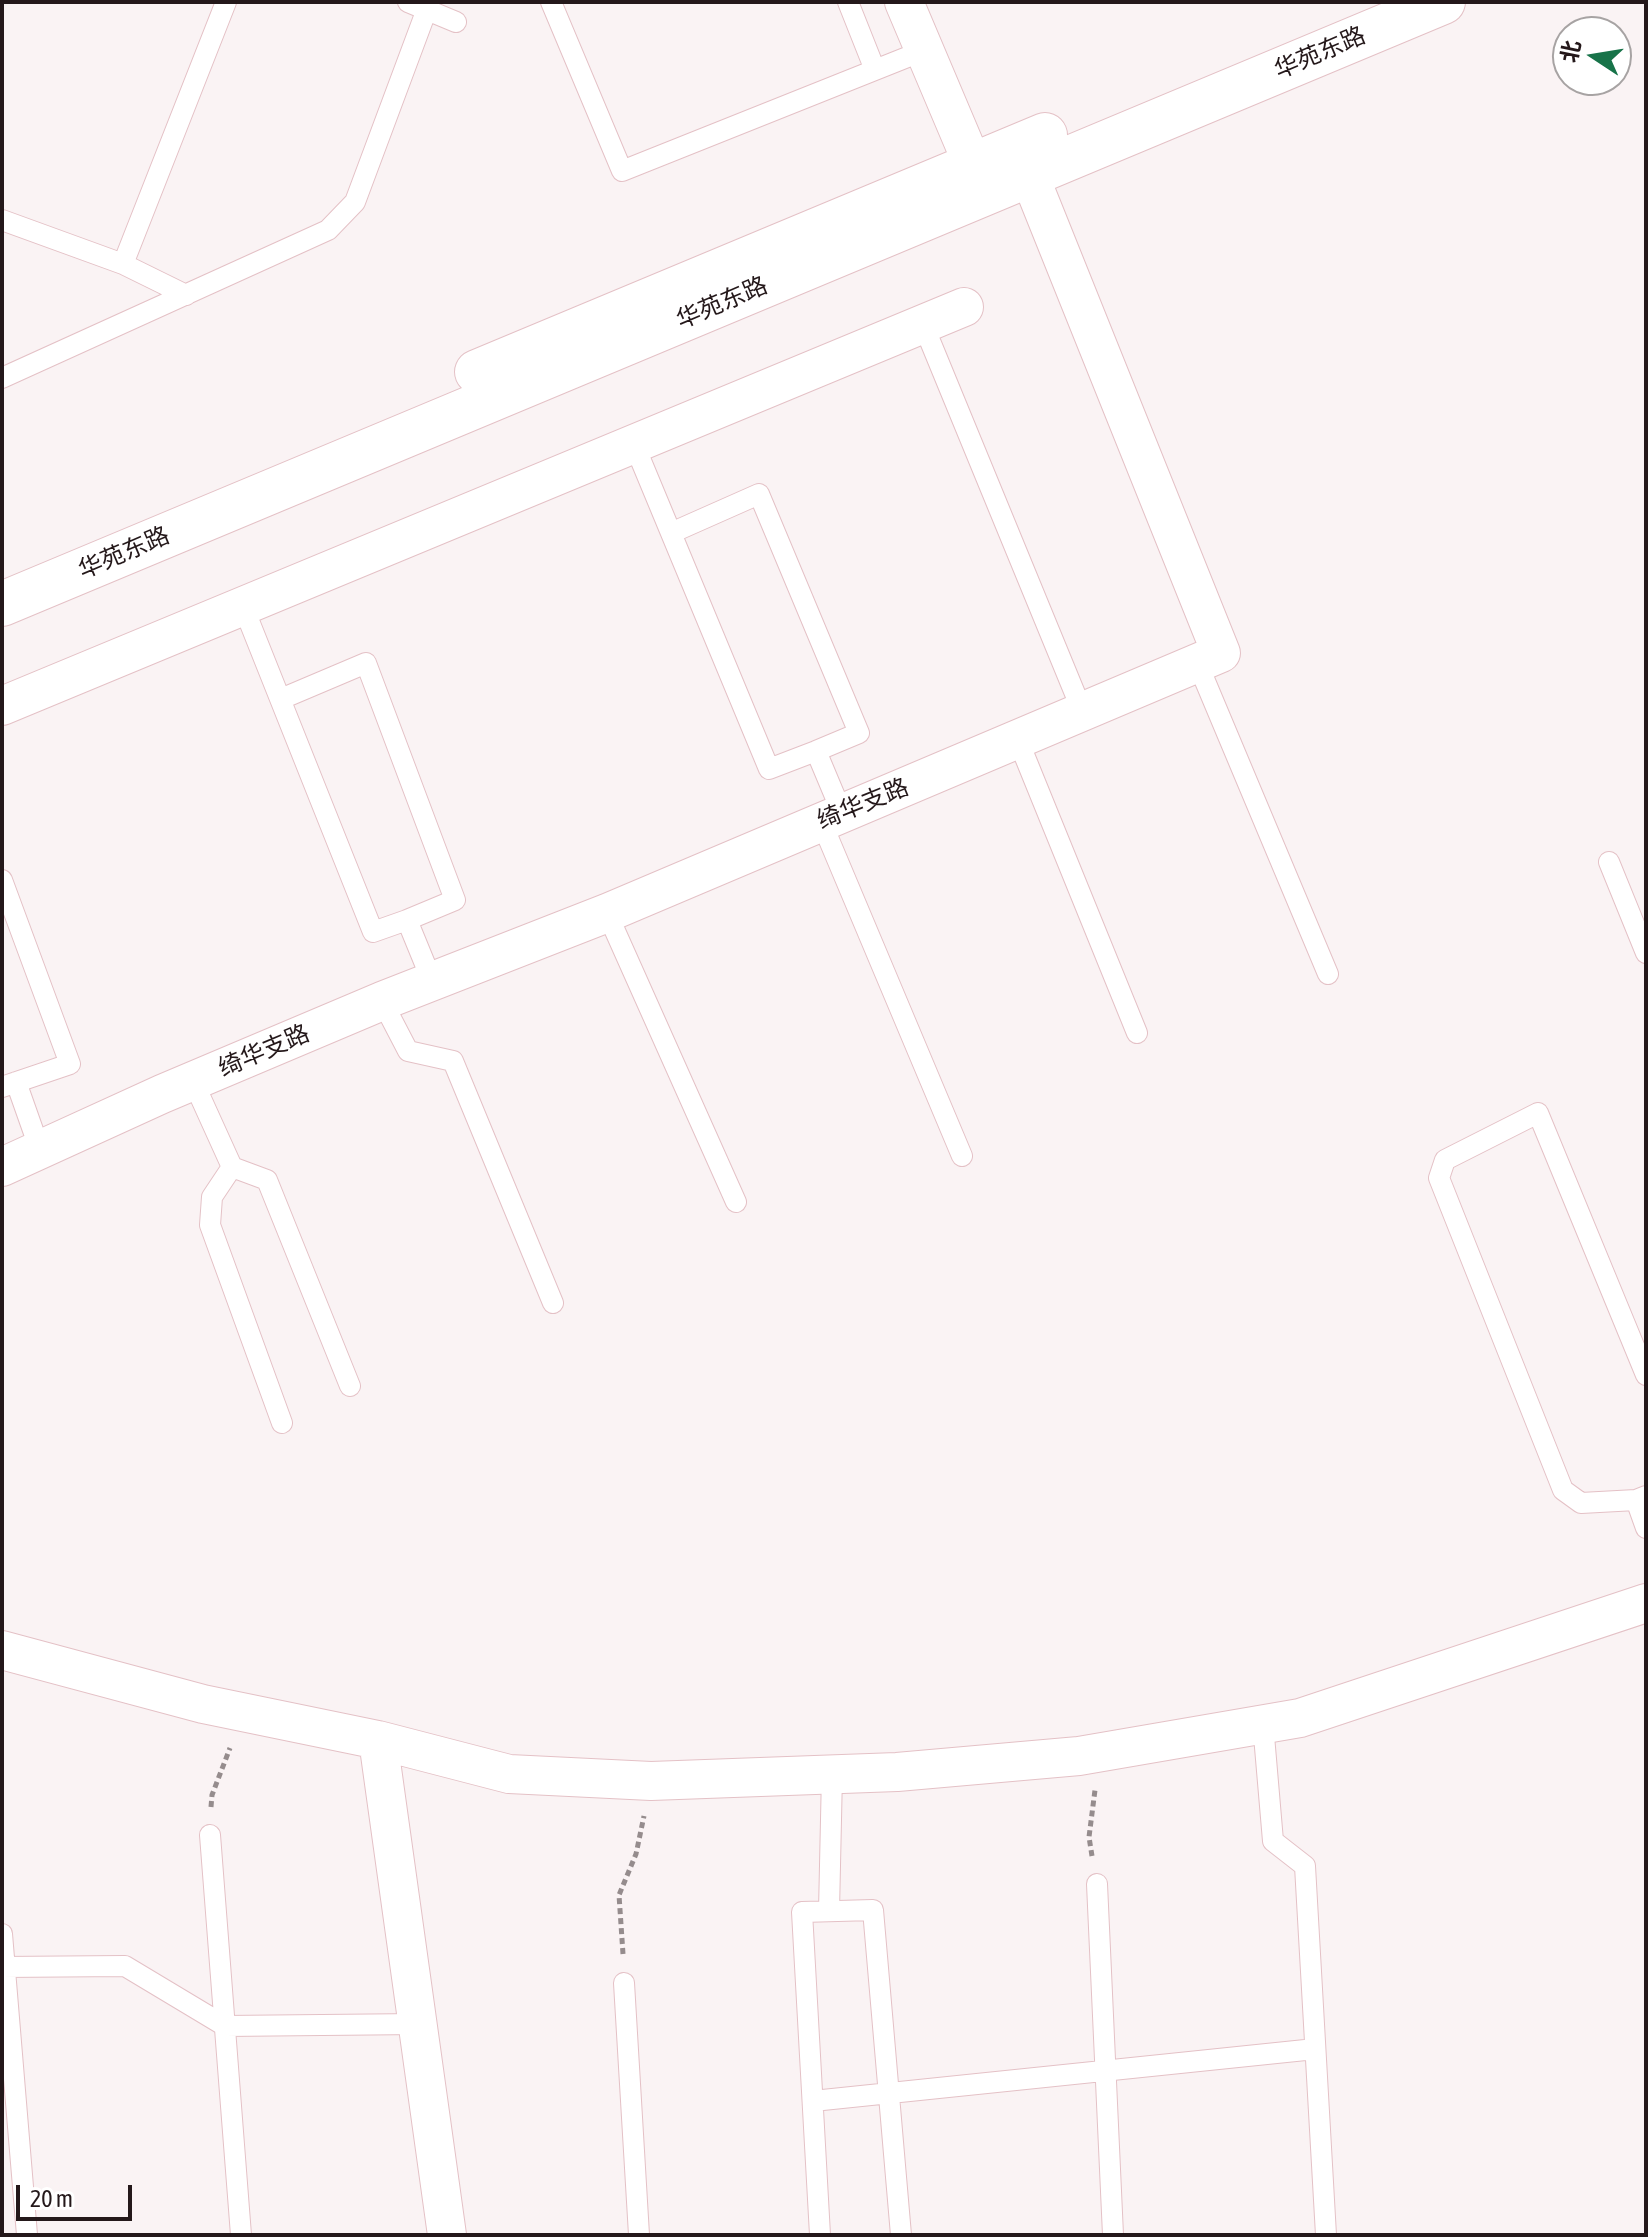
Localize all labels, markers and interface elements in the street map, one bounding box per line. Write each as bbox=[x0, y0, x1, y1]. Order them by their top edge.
north arrow bbox=[1552, 16, 1632, 96]
street label: 华苑东路 bbox=[1270, 21, 1370, 85]
text: 北 bbox=[1555, 38, 1585, 65]
street label: 华苑东路 bbox=[672, 271, 772, 335]
street label: 华苑东路 bbox=[74, 521, 174, 585]
street label: 绮华支路 bbox=[813, 773, 913, 835]
street label: 绮华支路 bbox=[214, 1019, 314, 1083]
scale bar bbox=[20, 2169, 136, 2219]
text: 20 m bbox=[30, 2185, 73, 2212]

